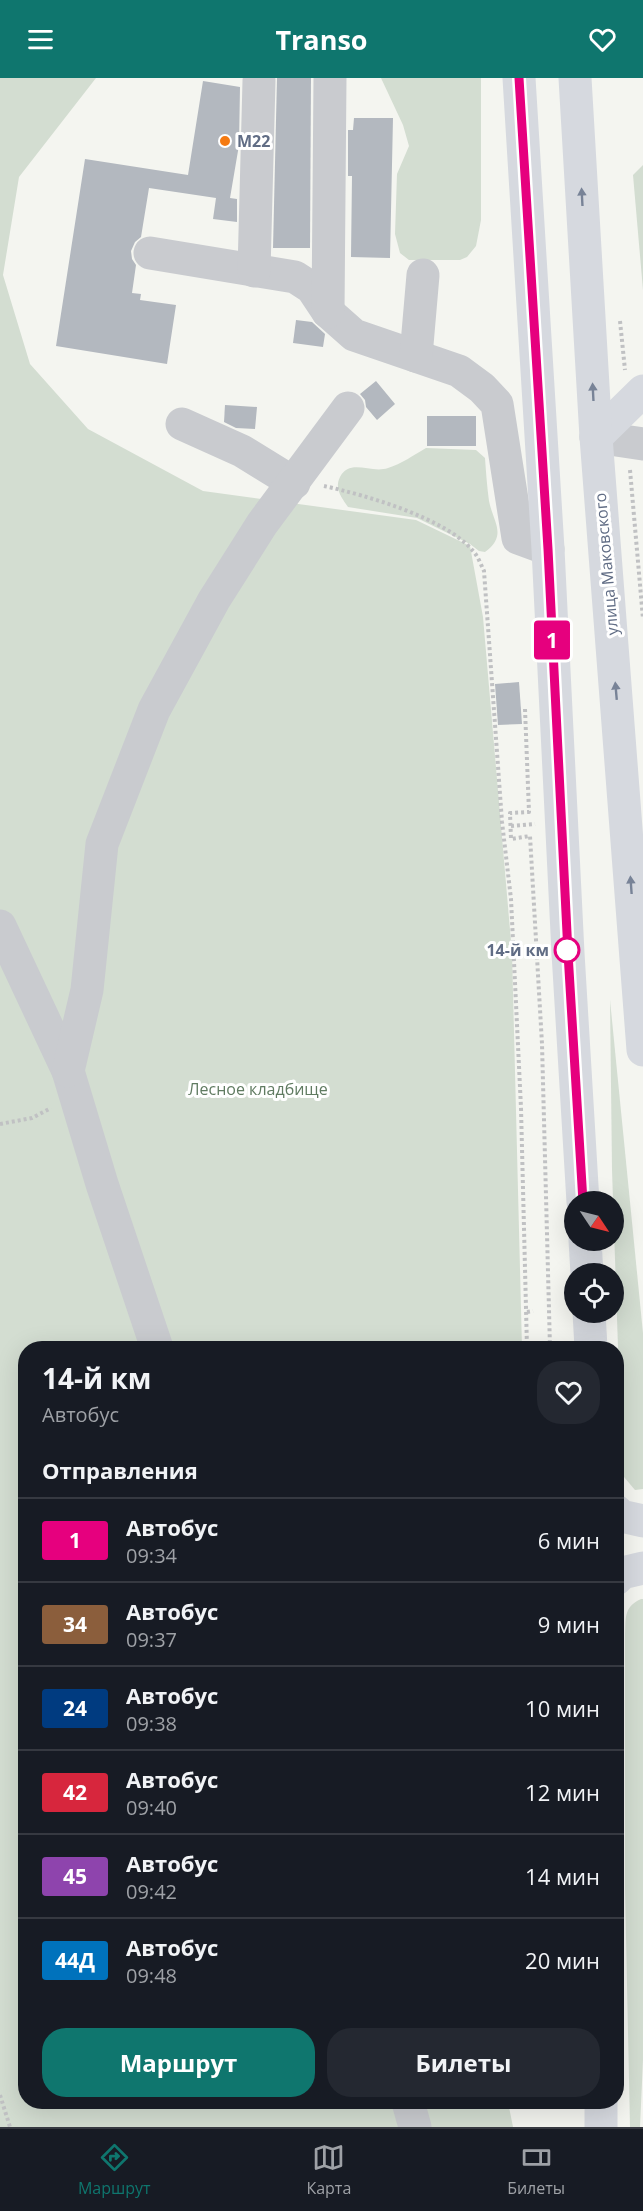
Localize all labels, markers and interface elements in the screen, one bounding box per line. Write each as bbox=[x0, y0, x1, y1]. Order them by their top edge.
text: Transo bbox=[275, 21, 368, 58]
icon: menu bbox=[24, 23, 57, 56]
icon: heart bbox=[586, 23, 619, 56]
place label: M22 bbox=[237, 130, 270, 152]
marker: M22 bbox=[218, 134, 232, 148]
one-way arrow bbox=[577, 188, 586, 207]
one-way arrow bbox=[589, 382, 598, 401]
street label: улица Маковского bbox=[589, 492, 623, 636]
line badge: 1 bbox=[532, 620, 572, 660]
text: 1 bbox=[546, 626, 558, 654]
one-way arrow bbox=[612, 681, 621, 700]
one-way arrow bbox=[626, 876, 636, 895]
marker: 14-й км bbox=[554, 937, 580, 963]
place label: 14-й км bbox=[486, 939, 549, 961]
park label: Лесное кладбище bbox=[188, 1078, 328, 1100]
north arrow bbox=[564, 1191, 624, 1251]
map controls bbox=[564, 1191, 624, 1323]
button: locate bbox=[564, 1263, 624, 1323]
text: 14-й км bbox=[42, 1359, 151, 1397]
button: heart bbox=[537, 1361, 600, 1424]
text: Автобус bbox=[42, 1401, 119, 1428]
text: Отправления bbox=[42, 1455, 198, 1485]
text: Автобус bbox=[126, 1512, 218, 1542]
text: 6 мин bbox=[538, 1525, 600, 1555]
text: 1 bbox=[69, 1526, 81, 1554]
text: 09:34 bbox=[126, 1542, 177, 1569]
text: Автобус bbox=[126, 1596, 218, 1626]
text: 9 мин bbox=[538, 1609, 600, 1639]
text: 34 bbox=[63, 1610, 87, 1638]
text: 09:37 bbox=[126, 1626, 177, 1653]
text: Автобус bbox=[126, 1680, 218, 1710]
text: 10 мин bbox=[525, 1693, 600, 1723]
text: 24 bbox=[63, 1694, 87, 1722]
text: 09:38 bbox=[126, 1710, 177, 1737]
text: Автобус bbox=[126, 1764, 218, 1794]
text: 12 мин bbox=[525, 1777, 600, 1807]
text: 42 bbox=[63, 1778, 87, 1806]
text: 09:40 bbox=[126, 1794, 177, 1821]
text: Автобус bbox=[126, 1848, 218, 1878]
text: 14 мин bbox=[525, 1861, 600, 1891]
text: 45 bbox=[63, 1862, 87, 1890]
text: 09:42 bbox=[126, 1878, 177, 1905]
text: Автобус bbox=[126, 1932, 218, 1962]
text: 20 мин bbox=[525, 1945, 600, 1975]
text: 44Д bbox=[55, 1946, 95, 1974]
text: 09:48 bbox=[126, 1962, 177, 1989]
button: Маршрут bbox=[42, 2028, 315, 2097]
button: Билеты bbox=[327, 2028, 600, 2097]
tab: Маршрут bbox=[78, 2141, 151, 2199]
tab: Карта bbox=[306, 2141, 351, 2199]
tab: Билеты bbox=[507, 2141, 565, 2199]

